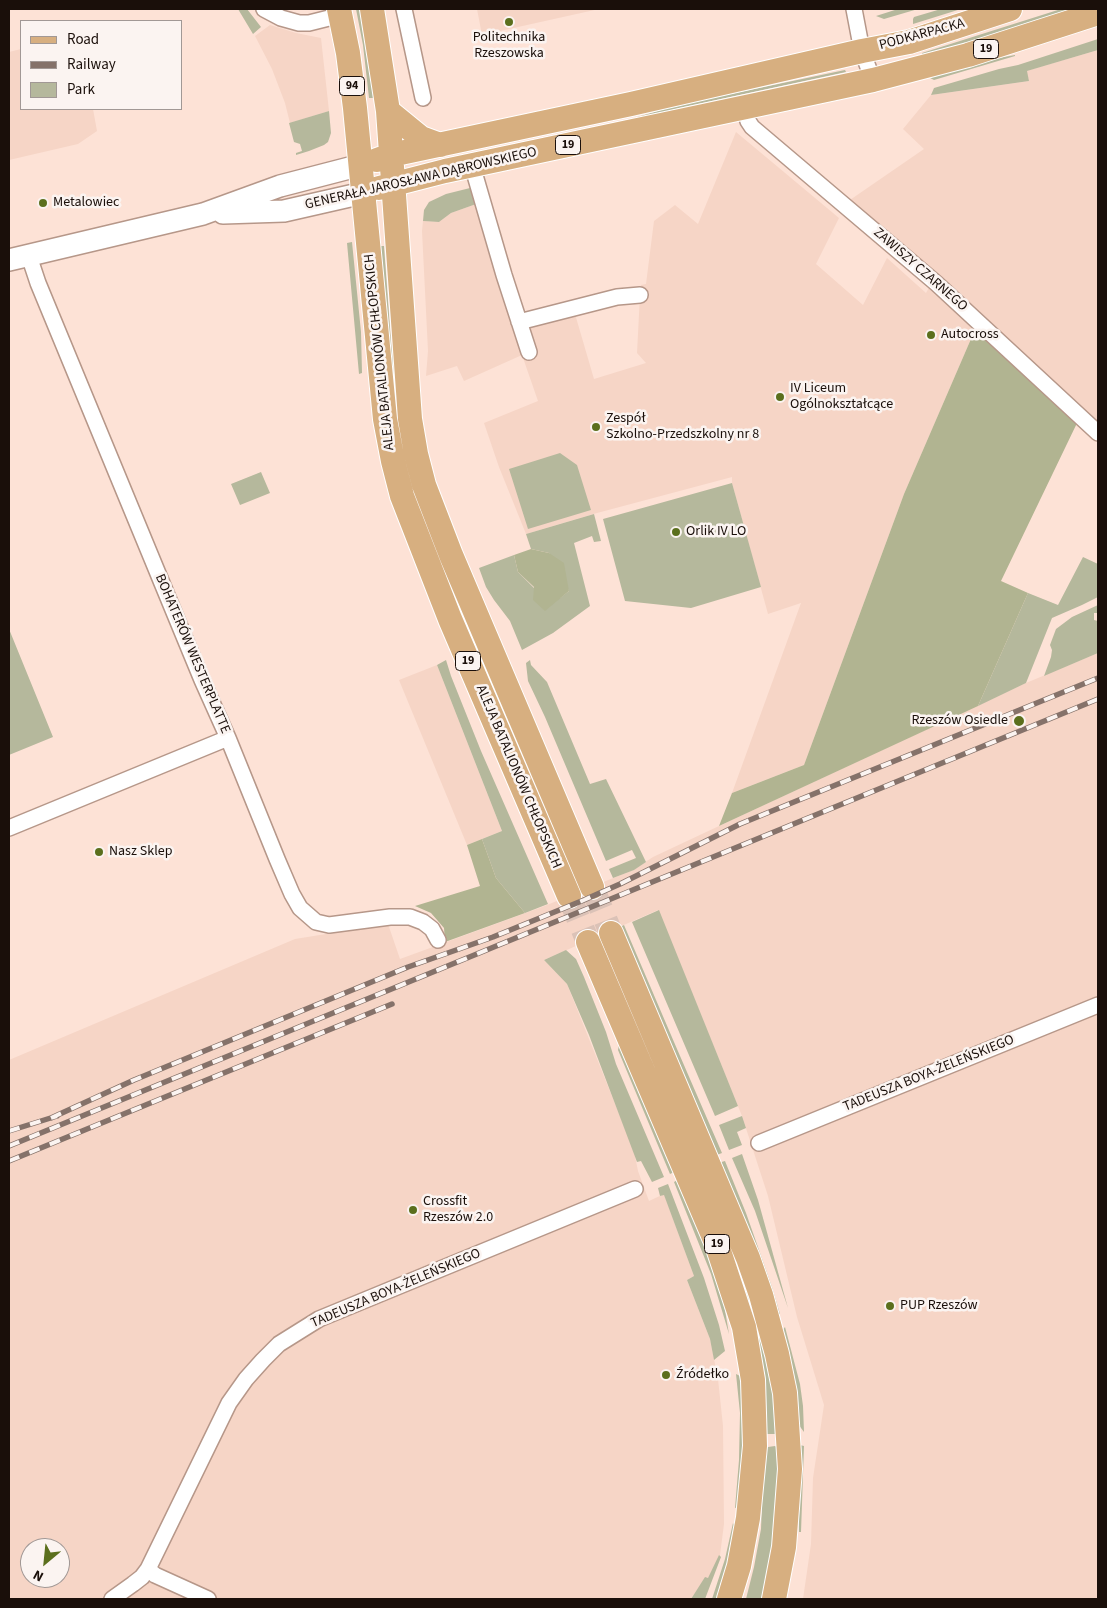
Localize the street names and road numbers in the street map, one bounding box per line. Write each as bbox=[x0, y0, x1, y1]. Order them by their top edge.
street label: PODKARPACKA bbox=[877, 16, 967, 54]
road number: 19 bbox=[974, 40, 998, 59]
road number: 94 bbox=[340, 76, 364, 95]
road number: 19 bbox=[556, 136, 580, 154]
street label: GENERAŁA JAROSŁAWA DĄBROWSKIEGO bbox=[303, 144, 539, 214]
street label: ZAWISZY CZARNEGO bbox=[869, 225, 971, 315]
street label: ALEJA BATALIONÓW CHŁOPSKICH bbox=[361, 253, 399, 451]
street label: BOHATERÓW WESTERPLATTE bbox=[151, 572, 233, 736]
road number: 19 bbox=[456, 651, 480, 670]
street label: ALEJA BATALIONÓW CHŁOPSKICH bbox=[472, 683, 564, 871]
street label: TADEUSZA BOYA-ŻELEŃSKIEGO bbox=[841, 1032, 1017, 1116]
road number: 19 bbox=[704, 1234, 730, 1254]
street label: TADEUSZA BOYA-ŻELEŃSKIEGO bbox=[309, 1246, 483, 1332]

